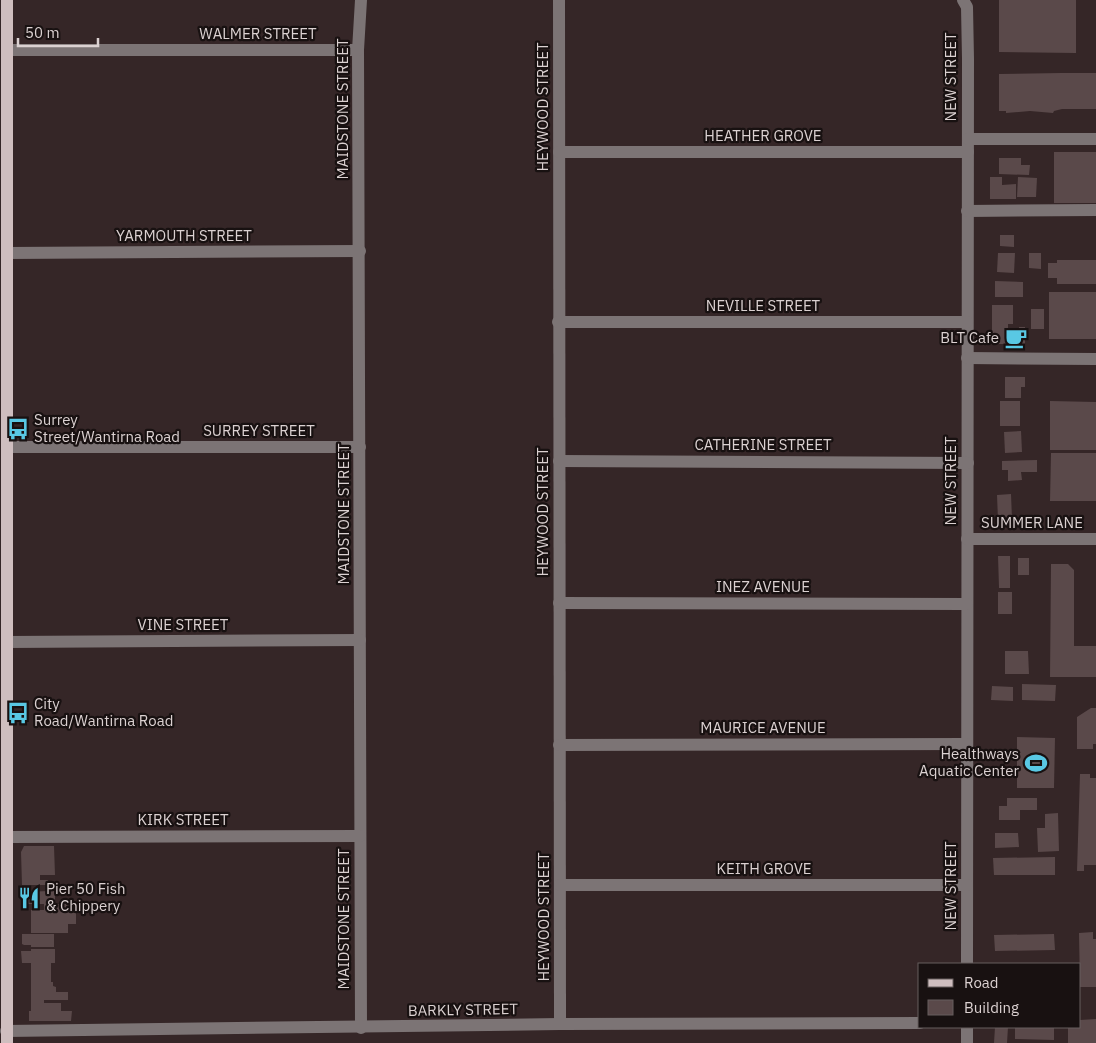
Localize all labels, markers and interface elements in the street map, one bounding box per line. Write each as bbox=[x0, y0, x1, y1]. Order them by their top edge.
scale bar bbox=[18, 15, 98, 47]
text: 50 m bbox=[25, 23, 60, 42]
street label: WALMER STREET bbox=[199, 24, 317, 43]
street label: NEW STREET bbox=[941, 32, 960, 122]
street label: MAIDSTONE STREET bbox=[333, 38, 352, 179]
street label: HEYWOOD STREET bbox=[533, 42, 552, 172]
street label: HEATHER GROVE bbox=[704, 126, 822, 145]
street label: YARMOUTH STREET bbox=[116, 226, 252, 245]
street label: NEVILLE STREET bbox=[706, 296, 821, 315]
cafe icon: BLT Cafe bbox=[1003, 325, 1029, 351]
place label: BLT Cafe bbox=[940, 328, 999, 347]
place label: Surrey Street/Wantirna Road bbox=[34, 410, 180, 446]
bus stop icon: Surrey Street/Wantirna Road bbox=[5, 416, 31, 442]
street label: SURREY STREET bbox=[203, 421, 315, 440]
street label: CATHERINE STREET bbox=[694, 435, 832, 454]
street label: NEW STREET bbox=[941, 436, 960, 526]
street label: MAIDSTONE STREET bbox=[334, 443, 353, 584]
street label: HEYWOOD STREET bbox=[533, 447, 552, 577]
street label: SUMMER LANE bbox=[981, 513, 1083, 532]
street label: INEZ AVENUE bbox=[716, 577, 810, 596]
street label: VINE STREET bbox=[138, 615, 229, 634]
place label: City Road/Wantirna Road bbox=[34, 694, 173, 730]
bus stop icon: City Road/Wantirna Road bbox=[5, 700, 31, 726]
street label: MAURICE AVENUE bbox=[700, 718, 826, 737]
place label: Healthways Aquatic Center bbox=[919, 744, 1019, 780]
sports icon: Healthways Aquatic Center bbox=[1023, 750, 1049, 776]
street label: KIRK STREET bbox=[138, 810, 229, 829]
street label: NEW STREET bbox=[941, 841, 960, 931]
street label: MAIDSTONE STREET bbox=[334, 848, 353, 989]
street label: HEYWOOD STREET bbox=[534, 852, 553, 982]
street label: KEITH GROVE bbox=[716, 859, 812, 878]
place label: Pier 50 Fish & Chippery bbox=[46, 879, 126, 915]
restaurant icon: Pier 50 Fish & Chippery bbox=[16, 885, 42, 911]
legend bbox=[918, 963, 1081, 1028]
text: Road bbox=[964, 973, 999, 992]
text: Building bbox=[964, 998, 1019, 1017]
street label: BARKLY STREET bbox=[408, 999, 519, 1020]

